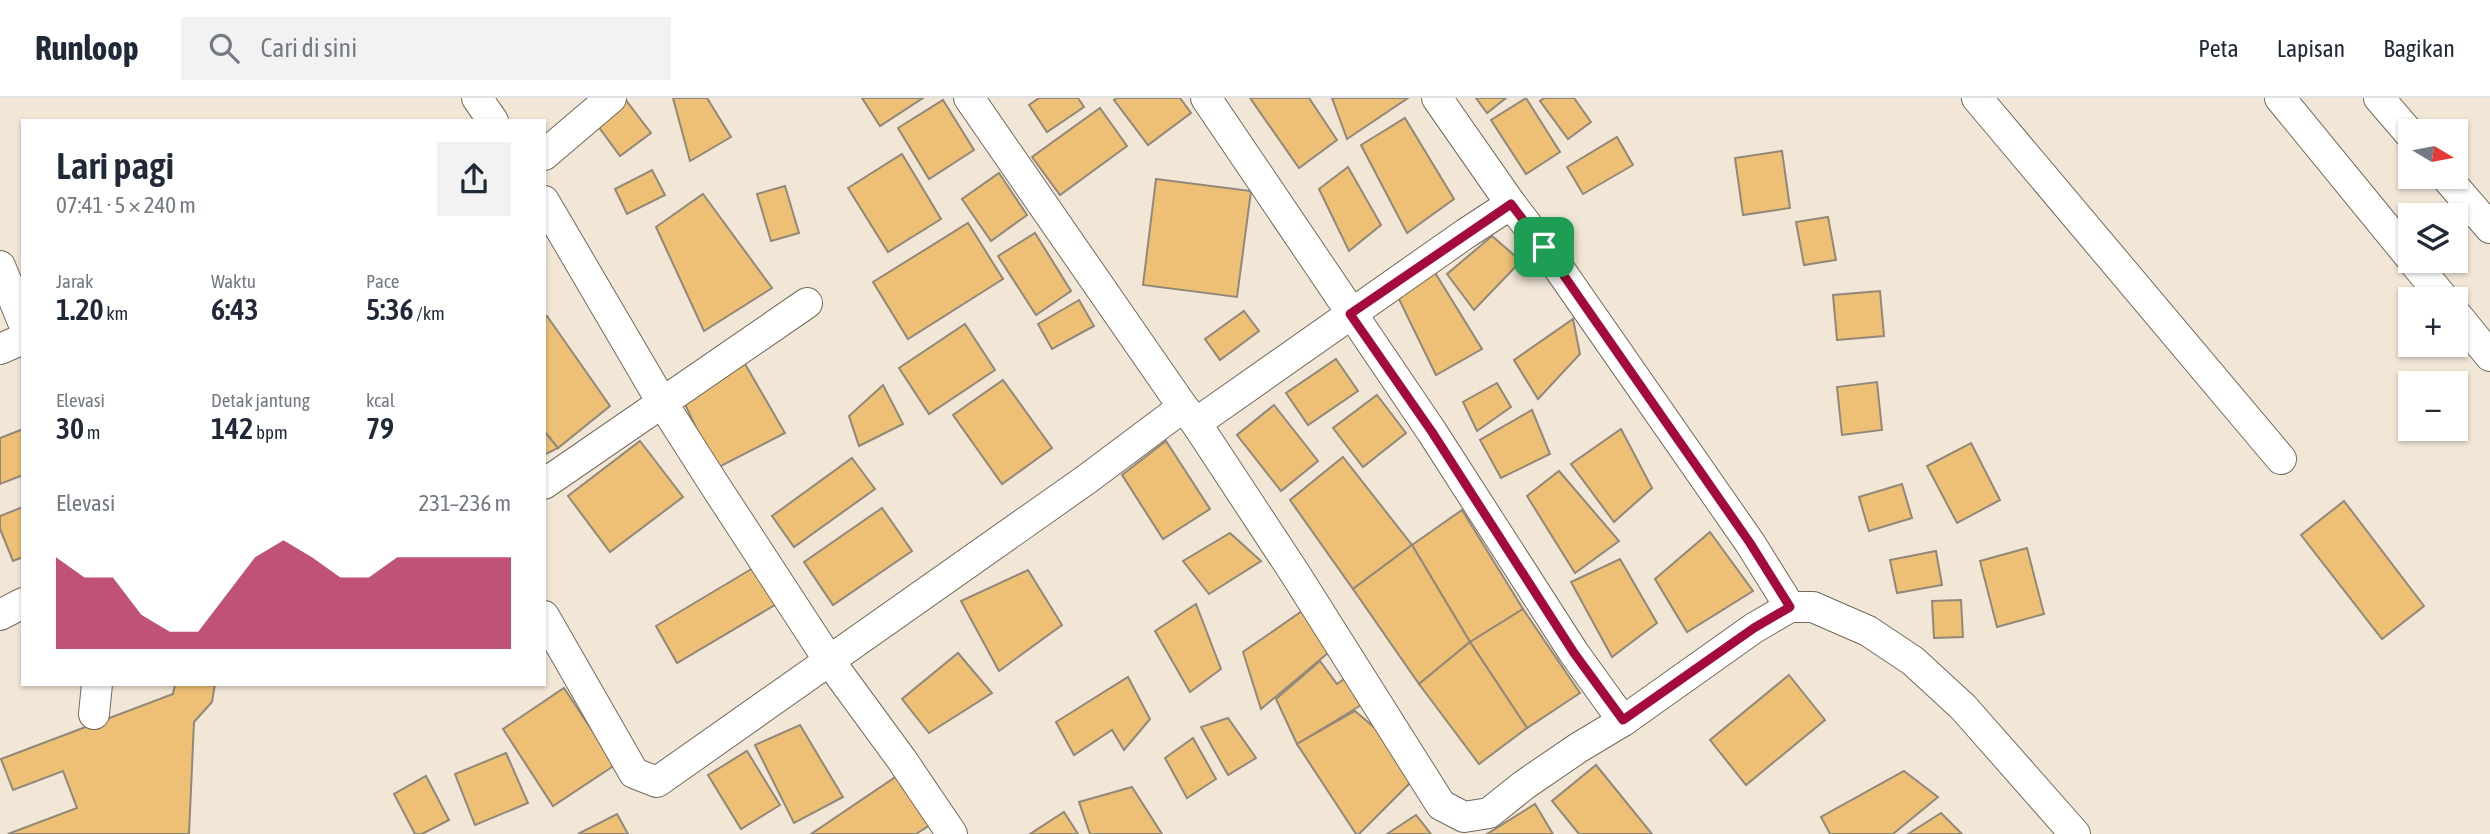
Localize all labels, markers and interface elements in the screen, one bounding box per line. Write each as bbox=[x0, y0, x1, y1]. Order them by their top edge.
search box bbox=[181, 17, 671, 80]
text: Runloop bbox=[35, 29, 139, 67]
icon: search bbox=[205, 29, 243, 67]
text: Cari di sini bbox=[261, 33, 357, 63]
text: Peta bbox=[2198, 35, 2239, 62]
text: Lapisan bbox=[2277, 35, 2345, 62]
text: Bagikan bbox=[2383, 35, 2455, 62]
north arrow bbox=[2398, 119, 2468, 189]
map controls bbox=[2398, 119, 2468, 441]
button: share bbox=[437, 142, 511, 216]
text: Lari pagi bbox=[56, 144, 174, 187]
text: 07:41 · 5 × 240 m bbox=[56, 192, 196, 218]
button: layers bbox=[2398, 203, 2468, 273]
pin bbox=[1514, 217, 1574, 277]
icon: arrive bbox=[1525, 228, 1563, 266]
text: Jarak bbox=[56, 270, 93, 292]
text: Waktu bbox=[211, 270, 256, 292]
text: Pace bbox=[366, 270, 399, 292]
button: + bbox=[2398, 287, 2468, 357]
text: 1.20 bbox=[56, 292, 104, 326]
text: 6:43 bbox=[211, 292, 259, 326]
text: 5:36 bbox=[366, 292, 414, 326]
text: km bbox=[104, 302, 128, 324]
text: /km bbox=[414, 302, 445, 324]
button: − bbox=[2398, 371, 2468, 441]
text: Elevasi bbox=[56, 389, 105, 411]
text: Detak jantung bbox=[211, 389, 310, 411]
text: kcal bbox=[366, 389, 395, 411]
text: 30 bbox=[56, 411, 84, 445]
text: 142 bbox=[211, 411, 253, 445]
text: 79 bbox=[366, 411, 394, 445]
text: m bbox=[84, 421, 101, 443]
text: bpm bbox=[253, 421, 288, 443]
text: Elevasi bbox=[56, 490, 115, 516]
text: 231–236 m bbox=[418, 490, 511, 516]

